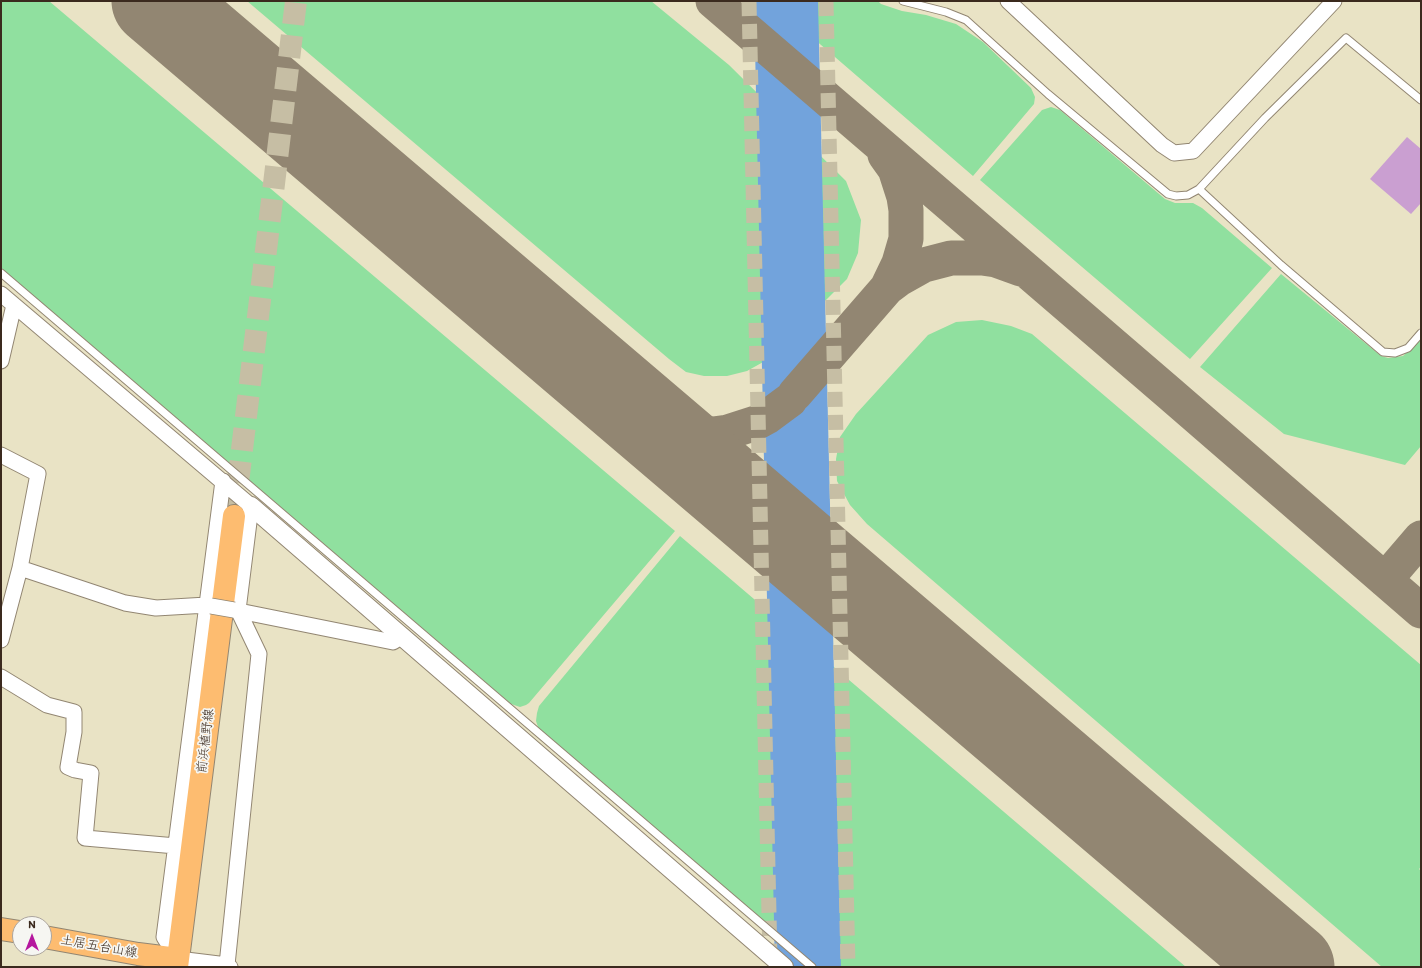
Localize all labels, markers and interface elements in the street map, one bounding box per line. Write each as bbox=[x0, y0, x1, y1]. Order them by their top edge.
street label: 前浜植野線 bbox=[194, 708, 218, 774]
north arrow bbox=[12, 916, 52, 956]
text: N bbox=[28, 918, 36, 931]
street label: 土居五台山線 bbox=[59, 933, 139, 961]

